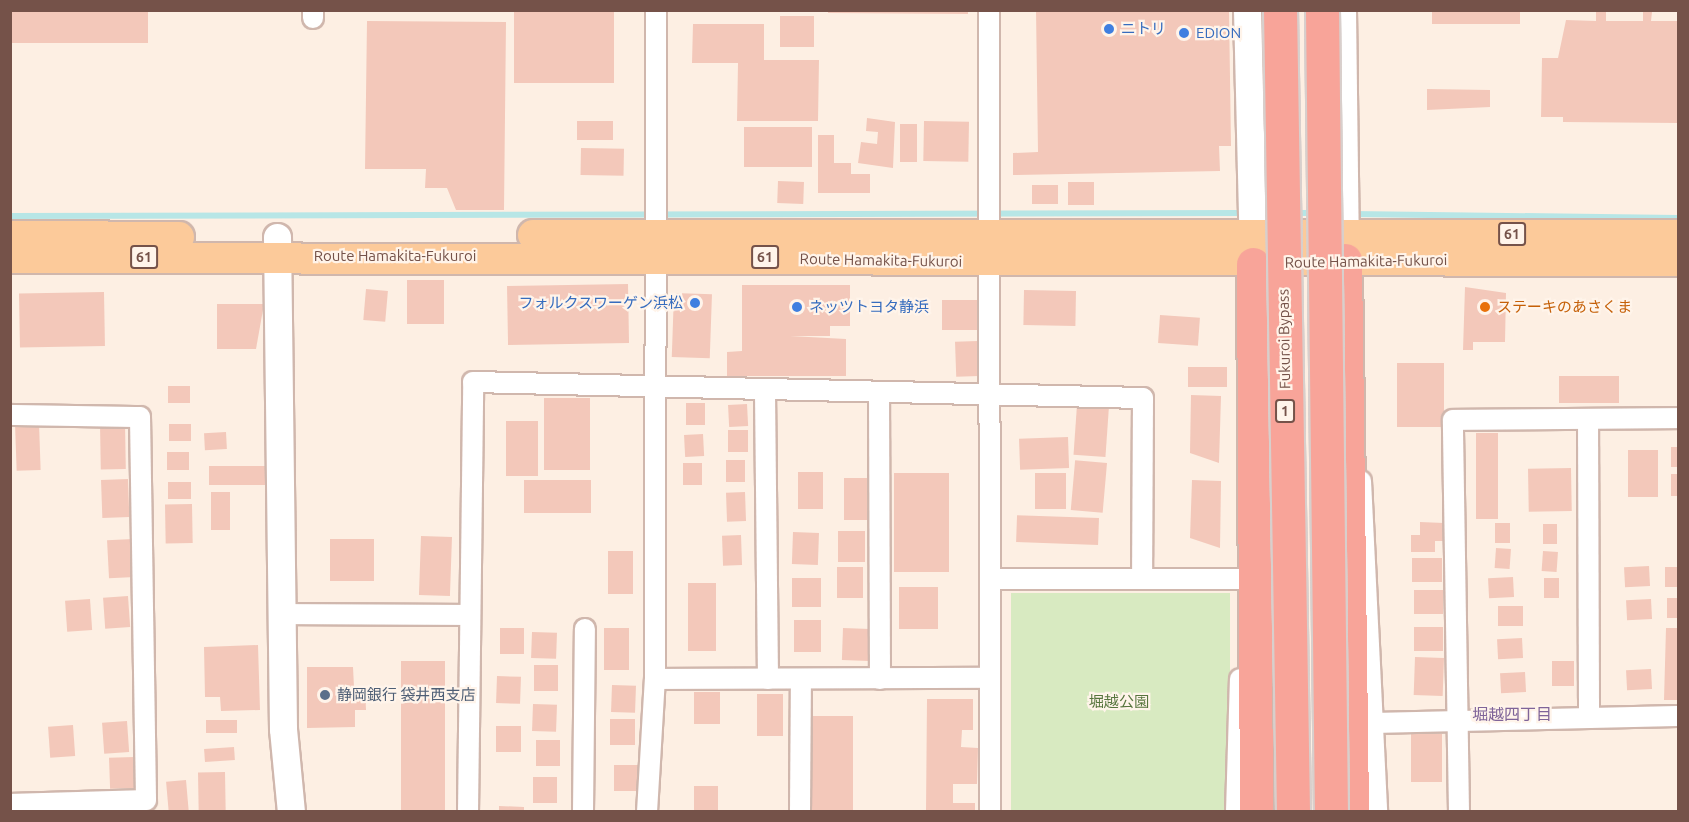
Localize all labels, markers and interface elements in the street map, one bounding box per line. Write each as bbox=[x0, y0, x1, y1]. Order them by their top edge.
place label: ニトリ bbox=[1121, 20, 1166, 38]
marker: ニトリ bbox=[1102, 22, 1116, 36]
place label: EDION bbox=[1196, 24, 1241, 42]
marker: EDION bbox=[1177, 26, 1191, 40]
road number: 61 bbox=[1497, 223, 1527, 245]
road number: 61 bbox=[129, 246, 159, 268]
road number: 61 bbox=[750, 246, 780, 268]
street label: Route Hamakita-Fukuroi bbox=[314, 247, 476, 265]
street label: Route Hamakita-Fukuroi bbox=[800, 250, 962, 270]
street label: Route Hamakita-Fukuroi bbox=[1285, 251, 1447, 271]
street label: Fukuroi Bypass bbox=[1274, 289, 1294, 389]
place label: フォルクスワーゲン浜松 bbox=[518, 294, 683, 312]
marker: フォルクスワーゲン浜松 bbox=[688, 296, 702, 310]
place label: ネッツトヨタ静浜 bbox=[809, 298, 929, 316]
place label: ステーキのあさくま bbox=[1497, 298, 1632, 316]
marker: ネッツトヨタ静浜 bbox=[790, 300, 804, 314]
marker: ステーキのあさくま bbox=[1478, 300, 1492, 314]
road number: 1 bbox=[1274, 400, 1296, 422]
place label: 静岡銀行 袋井西支店 bbox=[337, 686, 475, 704]
marker: 静岡銀行 袋井西支店 bbox=[318, 688, 332, 702]
park label: 堀越公園 bbox=[1089, 693, 1149, 711]
district label: 堀越四丁目 bbox=[1472, 704, 1552, 724]

